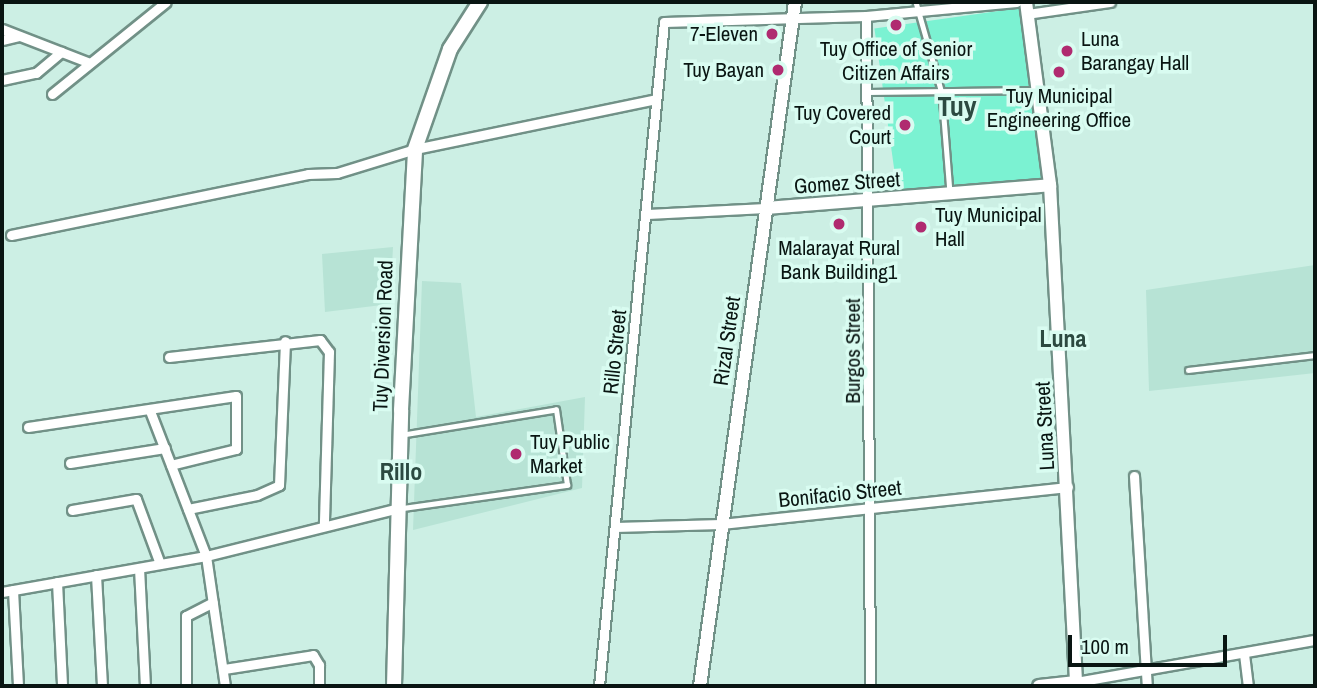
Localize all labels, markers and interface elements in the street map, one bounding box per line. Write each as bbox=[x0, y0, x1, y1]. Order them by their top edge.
marker: Tuy Office of Senior Citizen Affairs bbox=[888, 17, 904, 33]
place label: 7-Eleven bbox=[690, 21, 758, 47]
marker: 7-Eleven bbox=[764, 26, 780, 42]
place label: Luna Barangay Hall bbox=[1081, 26, 1189, 76]
place label: Tuy Office of Senior Citizen Affairs bbox=[820, 36, 972, 86]
marker: Luna Barangay Hall bbox=[1059, 43, 1075, 59]
place label: Tuy Bayan bbox=[683, 57, 764, 83]
marker: Tuy Bayan bbox=[770, 62, 786, 78]
marker: Tuy Municipal Engineering Office bbox=[1051, 64, 1067, 80]
place label: Tuy Municipal Engineering Office bbox=[987, 83, 1131, 133]
district label: Tuy bbox=[937, 89, 977, 123]
place label: Tuy Covered Court bbox=[794, 100, 891, 150]
marker: Tuy Covered Court bbox=[897, 117, 913, 133]
street label: Gomez Street bbox=[793, 167, 901, 199]
place label: Tuy Municipal Hall bbox=[935, 202, 1042, 252]
marker: Malarayat Rural Bank Building1 bbox=[831, 216, 847, 232]
marker: Tuy Municipal Hall bbox=[913, 219, 929, 235]
place label: Malarayat Rural Bank Building1 bbox=[778, 235, 900, 285]
street label: Tuy Diversion Road bbox=[368, 260, 398, 412]
street label: Rizal Street bbox=[708, 295, 746, 387]
street label: Burgos Street bbox=[840, 298, 866, 404]
street label: Rillo Street bbox=[598, 308, 632, 396]
district label: Luna bbox=[1039, 325, 1087, 353]
street label: Luna Street bbox=[1030, 381, 1060, 471]
place label: Tuy Public Market bbox=[530, 429, 610, 479]
marker: Tuy Public Market bbox=[508, 446, 524, 462]
district label: Rillo bbox=[380, 458, 422, 486]
street label: Bonifacio Street bbox=[777, 475, 903, 513]
scale bar bbox=[1072, 622, 1231, 666]
text: 100 m bbox=[1081, 632, 1129, 661]

